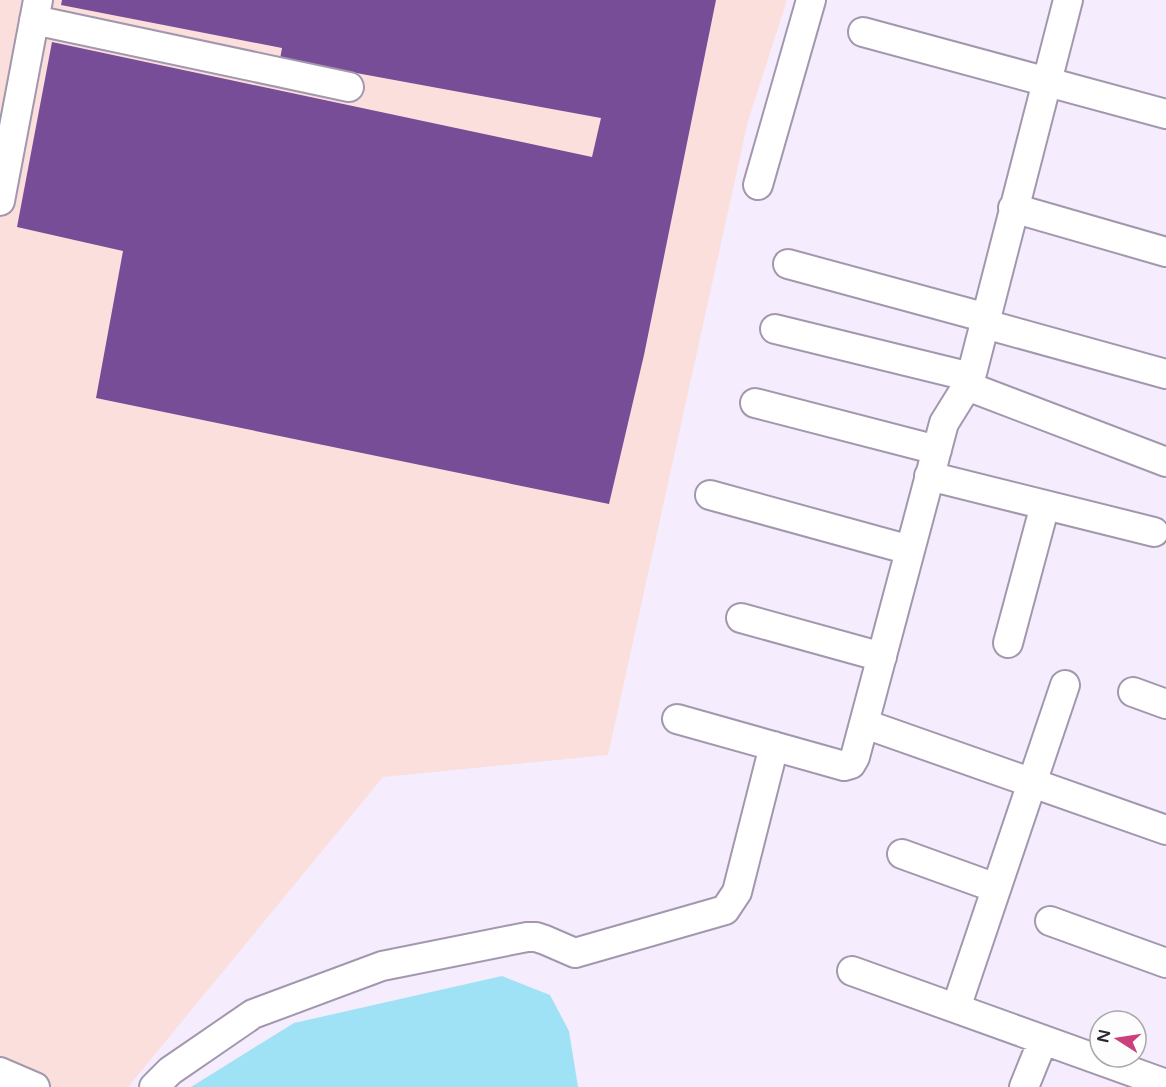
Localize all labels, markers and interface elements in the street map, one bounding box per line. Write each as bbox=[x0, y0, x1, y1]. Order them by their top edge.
north arrow bbox=[1088, 1009, 1148, 1069]
text: N bbox=[1093, 1028, 1115, 1044]

